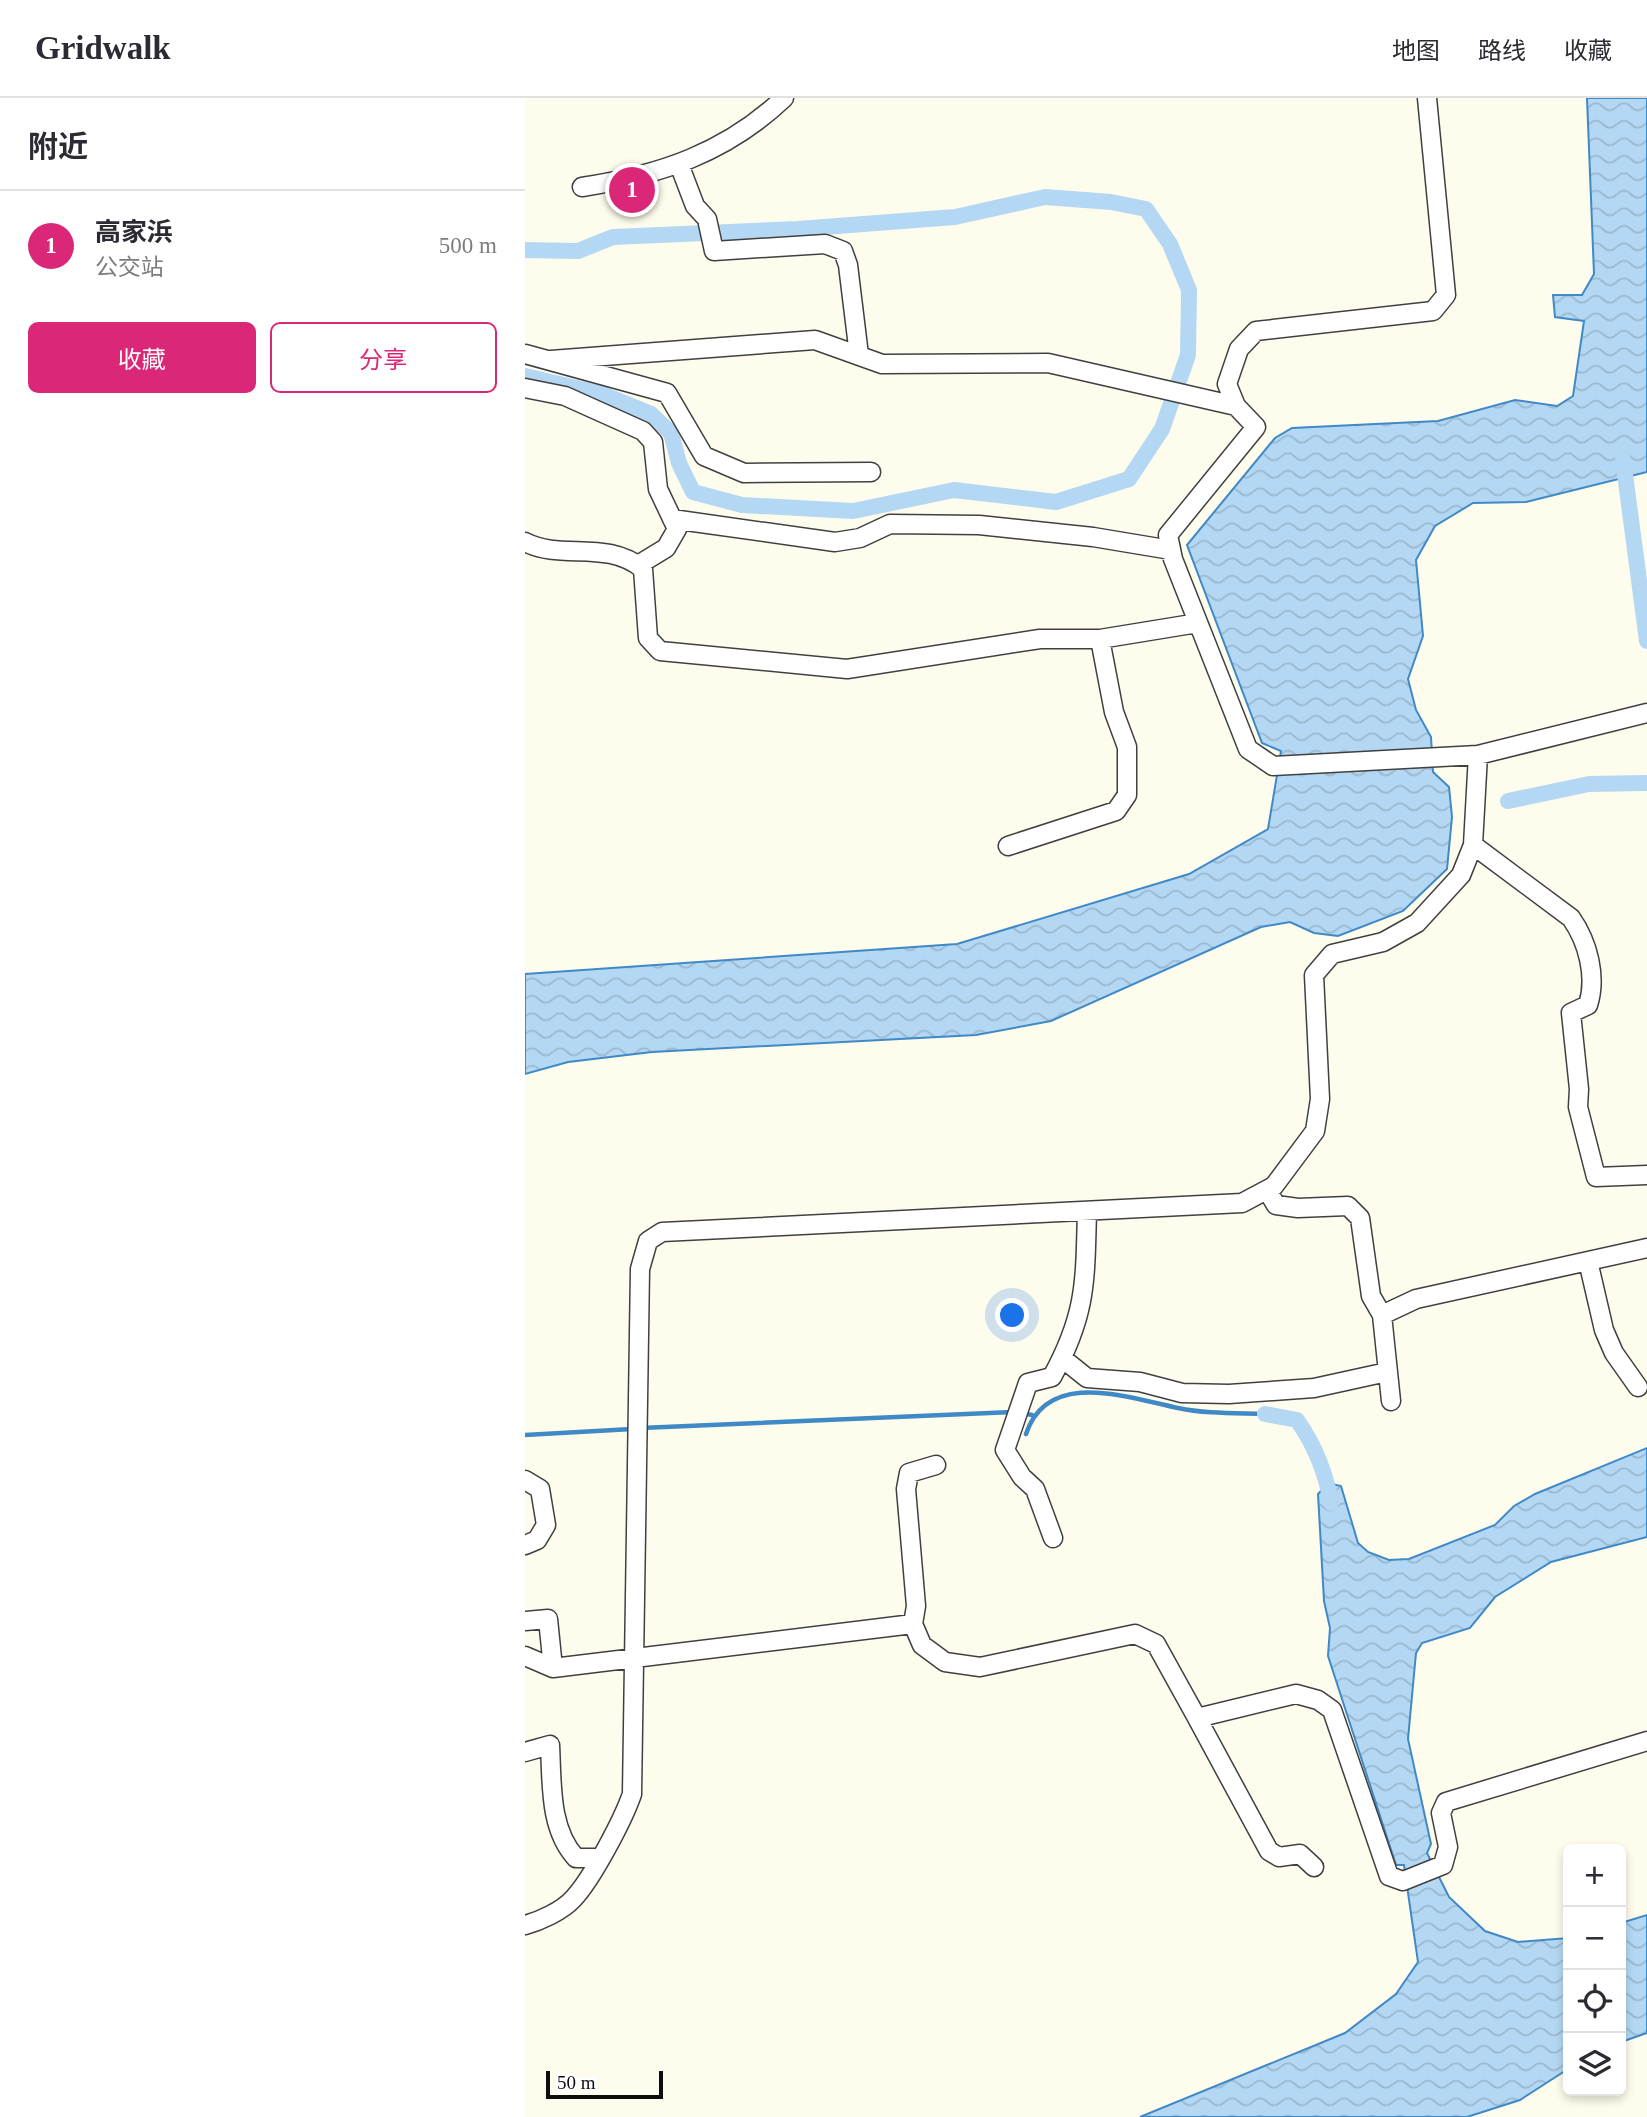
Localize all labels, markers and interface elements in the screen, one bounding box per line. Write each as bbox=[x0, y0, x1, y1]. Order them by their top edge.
text: Gridwalk bbox=[35, 30, 171, 66]
text: 地图 bbox=[1392, 38, 1440, 64]
text: 路线 bbox=[1478, 38, 1526, 64]
text: 收藏 bbox=[1564, 38, 1612, 64]
text: 附近 bbox=[28, 130, 88, 163]
pin: 1 bbox=[609, 164, 655, 216]
text: 高家浜 bbox=[95, 218, 173, 247]
text: 1 bbox=[45, 233, 57, 258]
text: 500 m bbox=[439, 233, 497, 258]
text: 公交站 bbox=[95, 255, 164, 280]
button: 收藏 bbox=[28, 322, 256, 393]
button: 分享 bbox=[270, 322, 497, 393]
your location bbox=[995, 1298, 1029, 1332]
map controls bbox=[1563, 1844, 1626, 2096]
button: + bbox=[1563, 1844, 1626, 1907]
button: − bbox=[1563, 1907, 1626, 1970]
button: locate bbox=[1563, 1970, 1626, 2033]
button: layers bbox=[1563, 2033, 1626, 2096]
scale bar bbox=[546, 2068, 663, 2100]
text: 50 m bbox=[557, 2072, 596, 2093]

